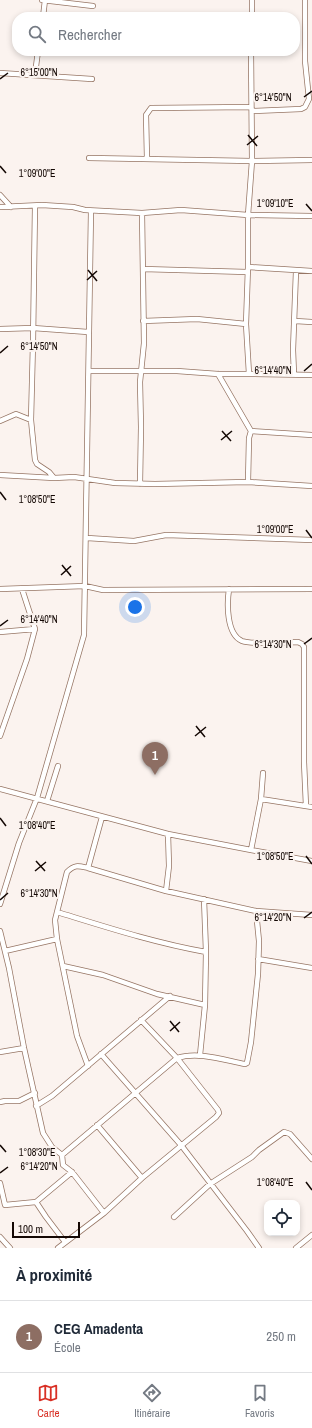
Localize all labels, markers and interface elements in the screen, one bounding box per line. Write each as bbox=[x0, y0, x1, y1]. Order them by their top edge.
search box bbox=[12, 12, 300, 56]
icon: search bbox=[26, 23, 48, 45]
text: Rechercher bbox=[58, 24, 122, 45]
text: 6°15'00"N bbox=[20, 66, 58, 79]
text: 6°14'50"N bbox=[254, 91, 292, 104]
text: 1°09'00"E bbox=[19, 167, 55, 180]
text: 1°09'10"E bbox=[257, 197, 293, 210]
text: 6°14'50"N bbox=[20, 340, 58, 353]
text: 6°14'40"N bbox=[254, 364, 292, 377]
text: 1°08'50"E bbox=[19, 493, 55, 506]
text: 1°09'00"E bbox=[257, 523, 293, 536]
your location bbox=[125, 597, 145, 617]
text: 6°14'40"N bbox=[20, 613, 58, 626]
text: 6°14'30"N bbox=[254, 638, 292, 651]
pin: 1 bbox=[142, 742, 168, 775]
text: 1°08'40"E bbox=[19, 819, 55, 832]
text: 1°08'50"E bbox=[257, 850, 293, 863]
text: 6°14'30"N bbox=[20, 887, 58, 900]
text: 6°14'20"N bbox=[254, 911, 292, 924]
text: 1°08'30"E bbox=[19, 1146, 55, 1159]
text: 6°14'20"N bbox=[20, 1160, 58, 1173]
text: 1°08'40"E bbox=[257, 1176, 293, 1189]
map controls bbox=[264, 1200, 300, 1236]
button: locate bbox=[264, 1200, 300, 1236]
scale bar bbox=[12, 1220, 80, 1239]
text: 100 m bbox=[18, 1222, 43, 1236]
text: À proximité bbox=[16, 1263, 92, 1286]
text: CEG Amadenta bbox=[54, 1318, 143, 1339]
text: 1 bbox=[26, 1328, 32, 1345]
text: 250 m bbox=[266, 1328, 296, 1345]
text: École bbox=[54, 1339, 81, 1356]
tab: Carte bbox=[37, 1382, 59, 1420]
tab: Itinéraire bbox=[134, 1382, 170, 1420]
tab: Favoris bbox=[245, 1382, 275, 1420]

